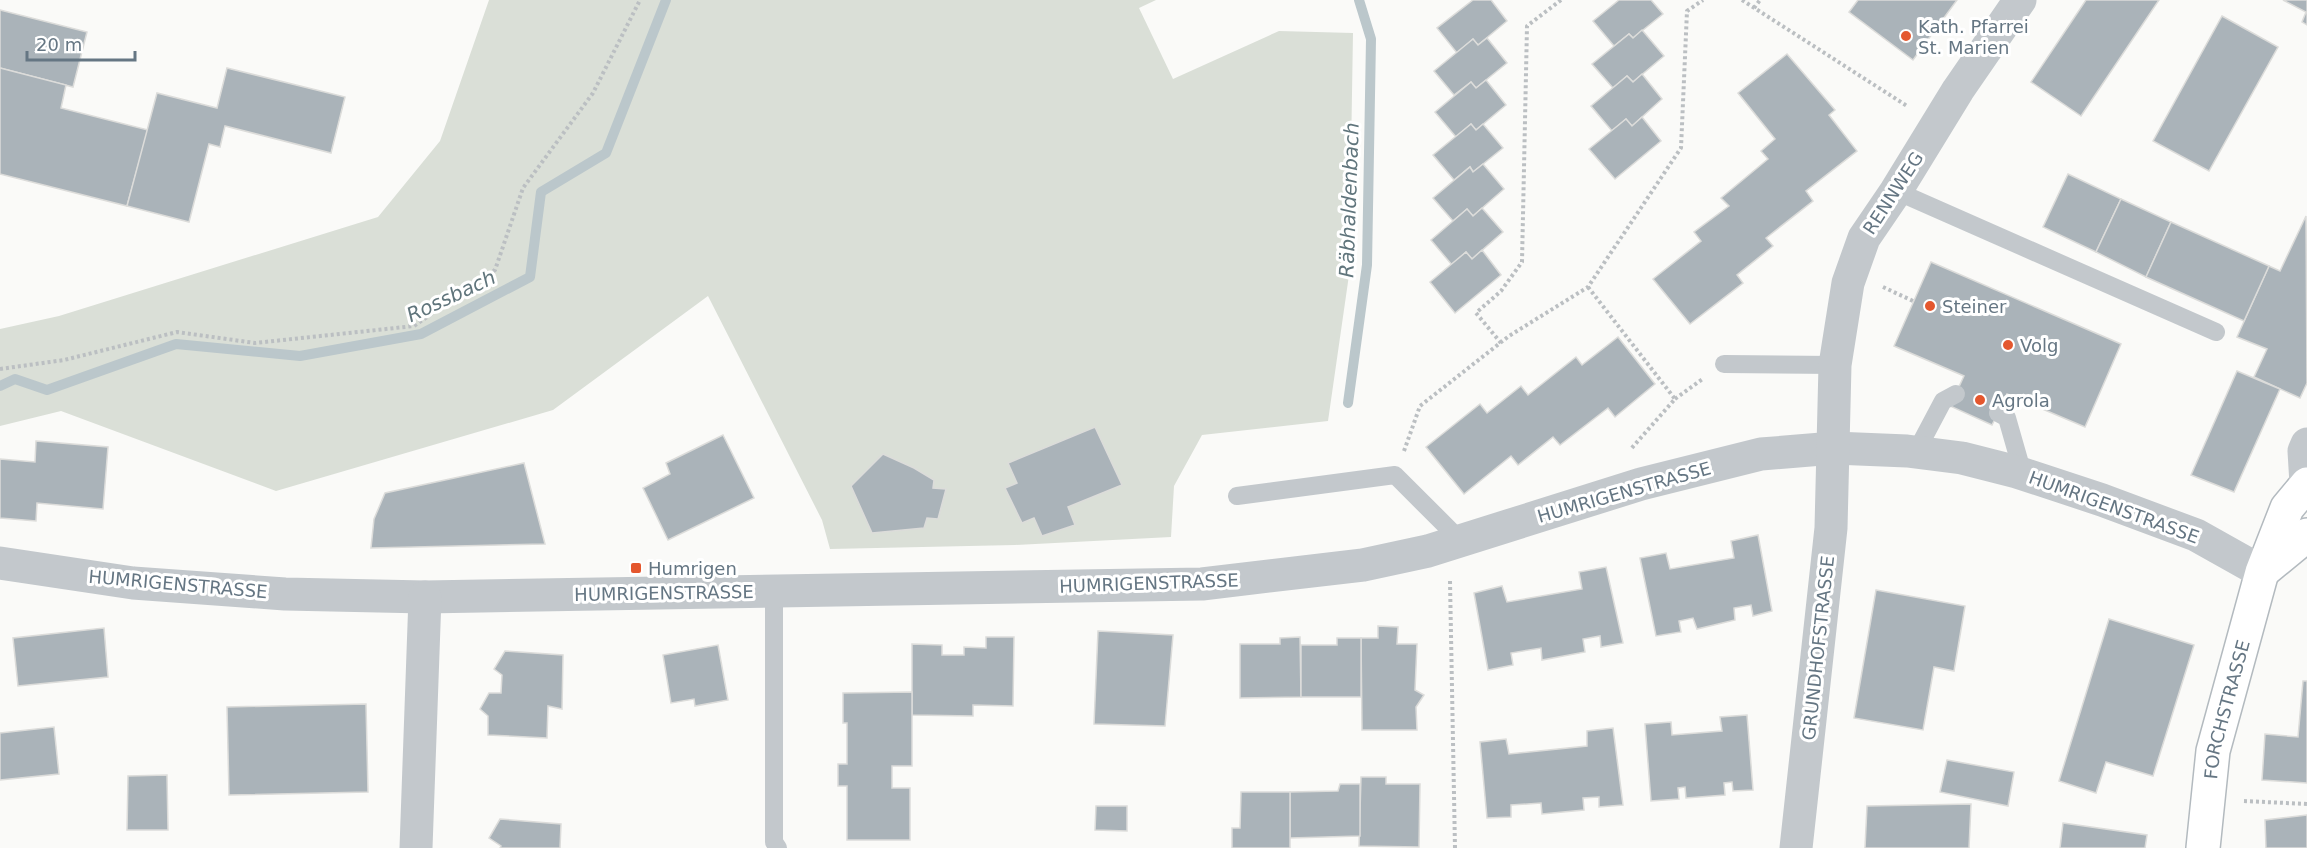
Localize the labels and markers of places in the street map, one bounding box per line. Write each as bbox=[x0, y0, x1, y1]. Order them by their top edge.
place label: Kath. Pfarrei St. Marien bbox=[1918, 16, 2029, 58]
marker: Kath. Pfarrei St. Marien bbox=[1899, 29, 1913, 43]
place label: Steiner bbox=[1942, 296, 2007, 317]
marker: Steiner bbox=[1923, 299, 1937, 313]
place label: Volg bbox=[2020, 335, 2058, 356]
marker: Volg bbox=[2001, 338, 2015, 352]
place label: Agrola bbox=[1992, 390, 2050, 411]
marker: Agrola bbox=[1973, 393, 1987, 407]
place label: Humrigen bbox=[648, 558, 737, 579]
marker: Humrigen bbox=[629, 561, 643, 575]

